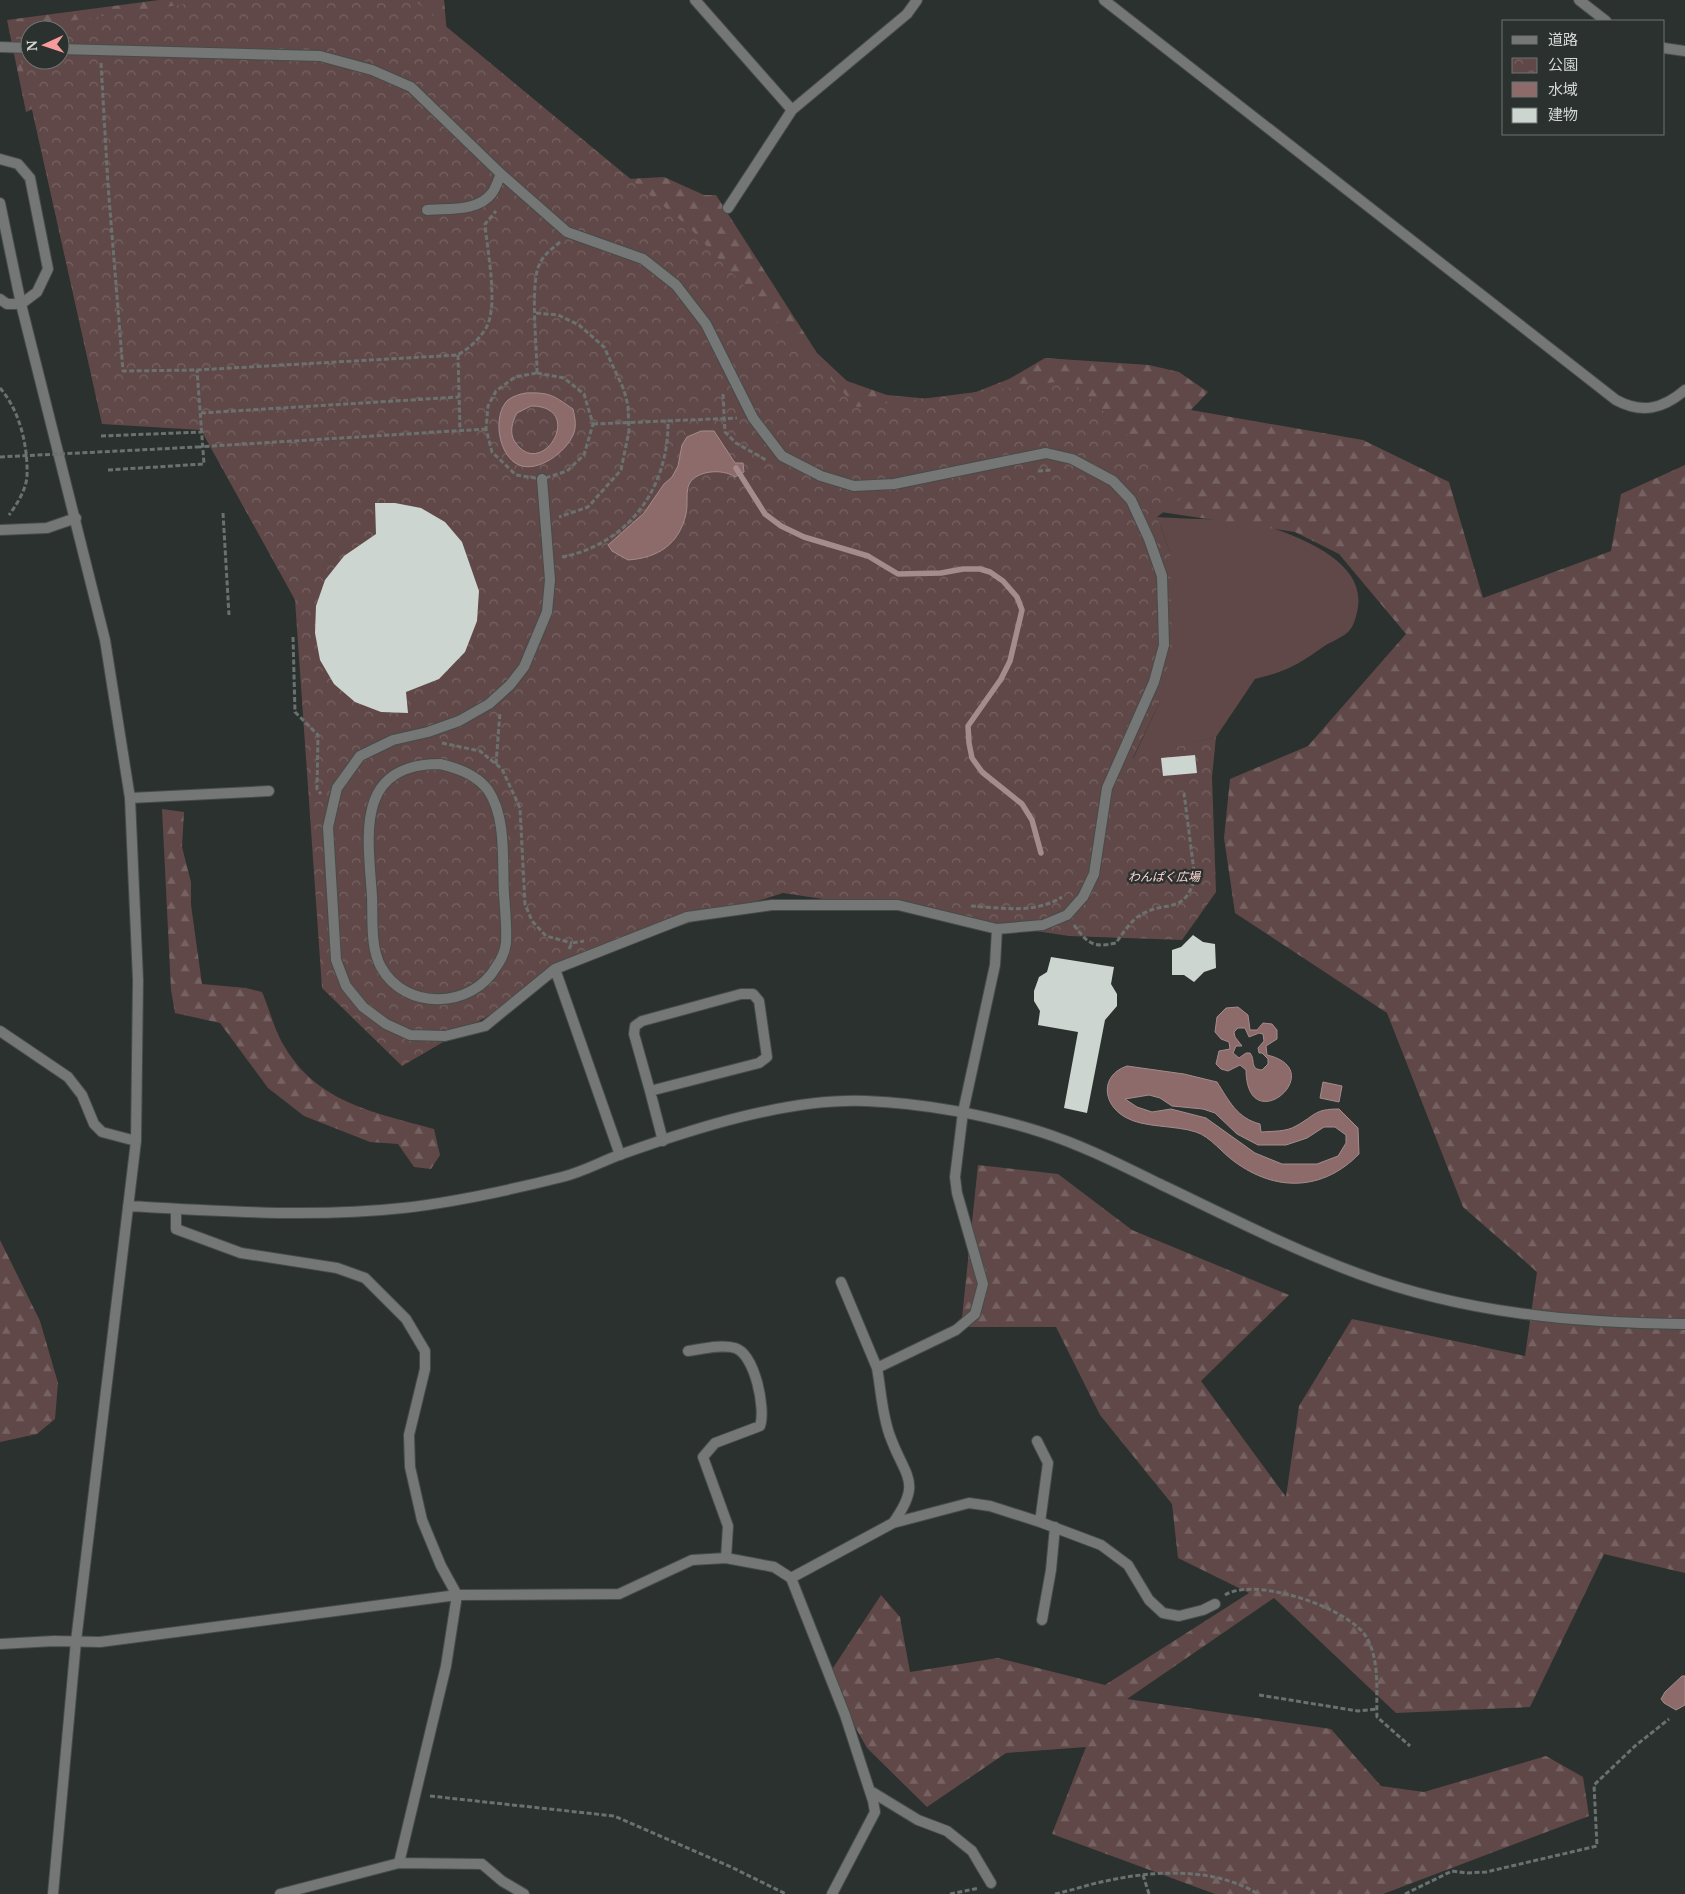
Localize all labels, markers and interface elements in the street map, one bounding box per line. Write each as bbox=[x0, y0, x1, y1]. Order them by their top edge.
north arrow bbox=[20, 20, 70, 70]
legend bbox=[1502, 20, 1665, 135]
text: 道路 bbox=[1548, 29, 1578, 49]
text: N bbox=[22, 40, 41, 52]
text: 公園 bbox=[1548, 54, 1578, 74]
text: 水域 bbox=[1548, 79, 1578, 99]
text: 建物 bbox=[1548, 104, 1578, 124]
park label: わんぱく広場 bbox=[1128, 868, 1202, 885]

